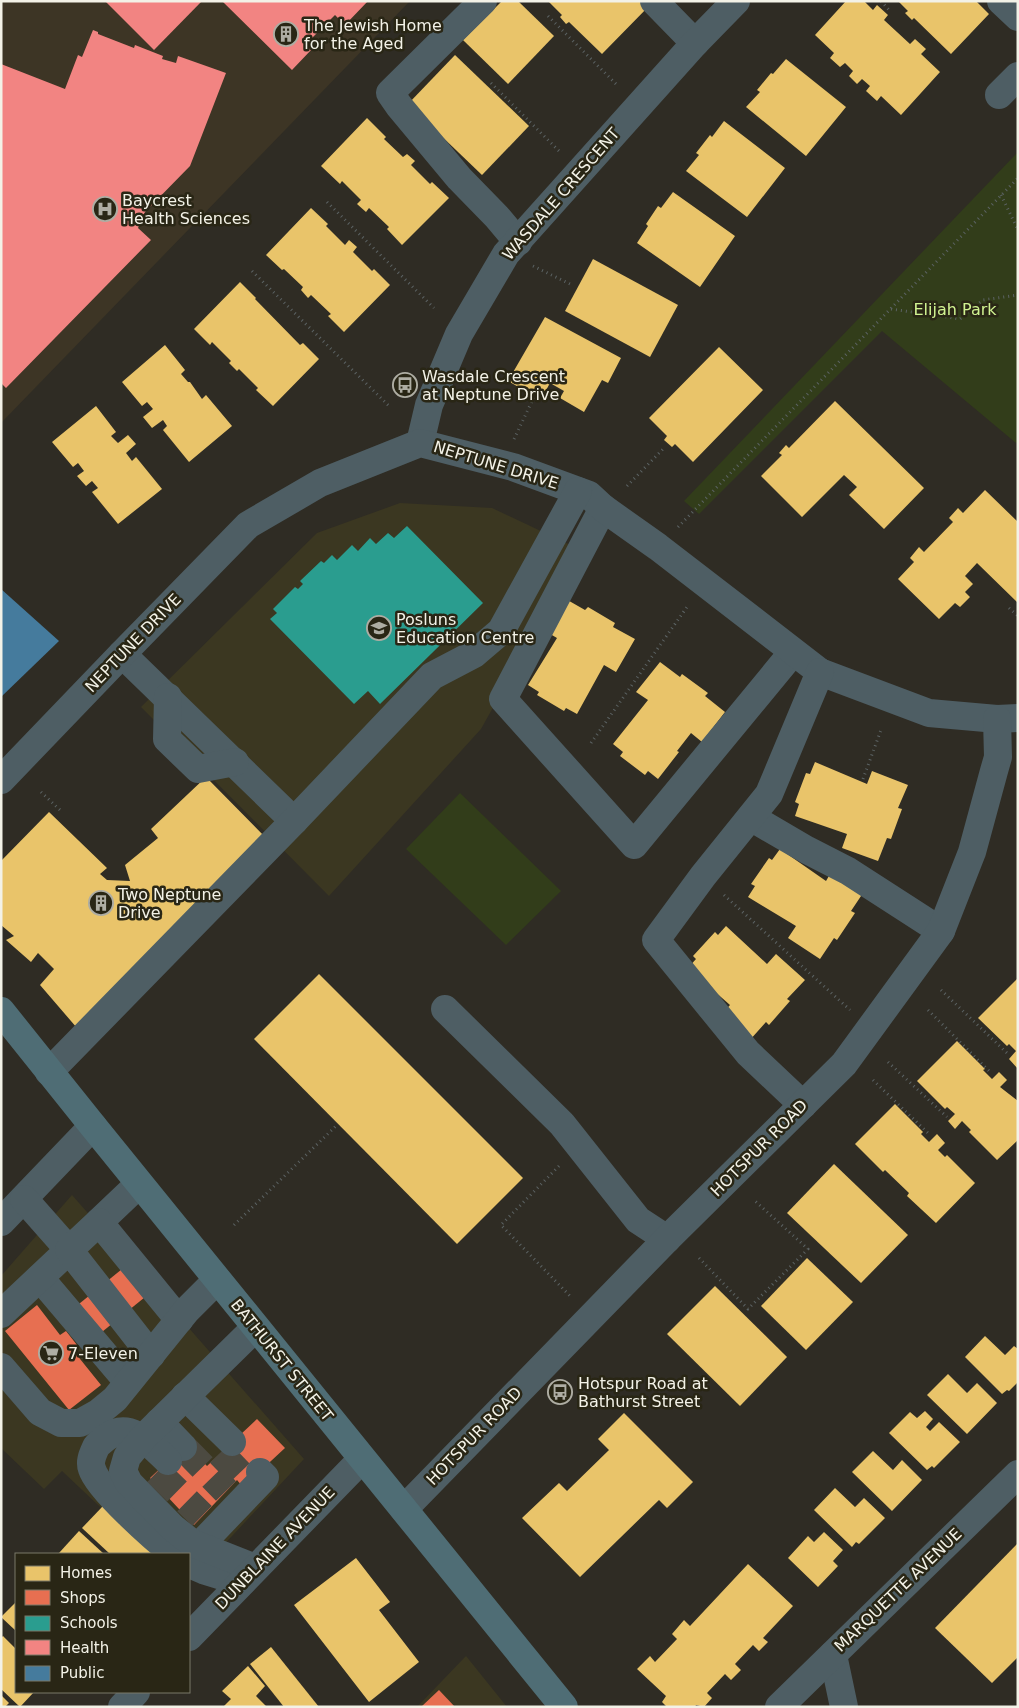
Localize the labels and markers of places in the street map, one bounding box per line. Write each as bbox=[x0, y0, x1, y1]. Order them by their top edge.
place label: The Jewish Home for the Aged bbox=[303, 16, 442, 53]
building icon: The Jewish Home for the Aged bbox=[273, 21, 299, 47]
place label: Baycrest Health Sciences bbox=[122, 191, 250, 228]
hospital icon: Baycrest Health Sciences bbox=[92, 196, 118, 222]
place label: Wasdale Crescent at Neptune Drive bbox=[422, 367, 565, 404]
bus stop icon: Wasdale Crescent at Neptune Drive bbox=[392, 372, 418, 398]
place label: Posluns Education Centre bbox=[396, 610, 534, 647]
school or university icon: Posluns Education Centre bbox=[366, 615, 392, 641]
place label: Two Neptune Drive bbox=[117, 885, 221, 922]
building icon: Two Neptune Drive bbox=[88, 890, 114, 916]
supermarket icon: 7-Eleven bbox=[38, 1340, 64, 1366]
place label: 7-Eleven bbox=[68, 1344, 138, 1363]
place label: Hotspur Road at Bathurst Street bbox=[578, 1374, 708, 1411]
bus stop icon: Hotspur Road at Bathurst Street bbox=[547, 1379, 573, 1405]

